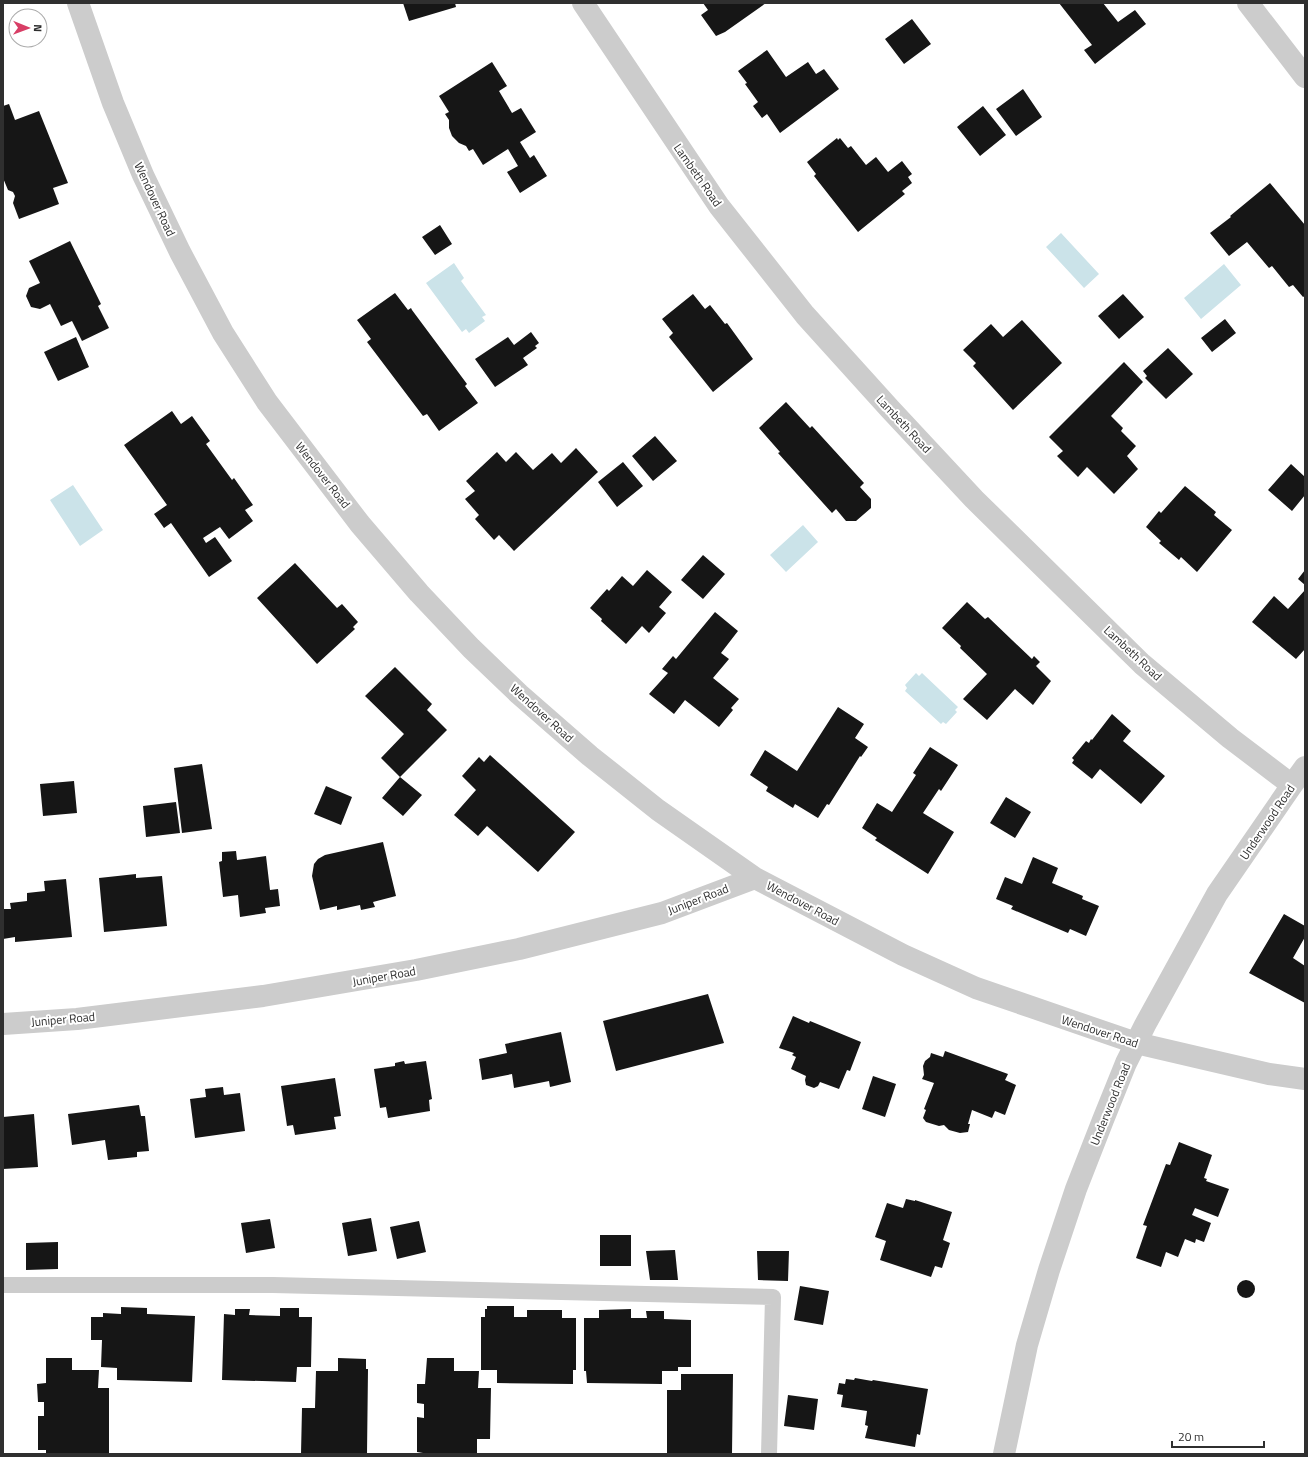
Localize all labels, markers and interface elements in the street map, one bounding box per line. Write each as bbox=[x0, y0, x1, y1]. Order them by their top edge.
north arrow bbox=[8, 8, 48, 48]
text: N bbox=[30, 24, 46, 32]
street label: Lambeth Road bbox=[669, 139, 727, 211]
street label: Wendover Road bbox=[129, 159, 181, 239]
street label: Lambeth Road bbox=[872, 391, 936, 457]
street label: Wendover Road bbox=[291, 438, 355, 512]
street label: Lambeth Road bbox=[1100, 621, 1166, 685]
street label: Wendover Road bbox=[506, 679, 578, 747]
street label: Underwood Road bbox=[1235, 780, 1299, 864]
street label: Wendover Road bbox=[763, 876, 843, 930]
street label: Juniper Road bbox=[665, 879, 731, 919]
street label: Juniper Road bbox=[351, 961, 417, 991]
street label: Juniper Road bbox=[30, 1007, 96, 1031]
street label: Wendover Road bbox=[1059, 1010, 1141, 1052]
street label: Underwood Road bbox=[1085, 1060, 1135, 1148]
scale bar bbox=[1172, 1423, 1264, 1449]
text: 20 m bbox=[1178, 1427, 1204, 1446]

